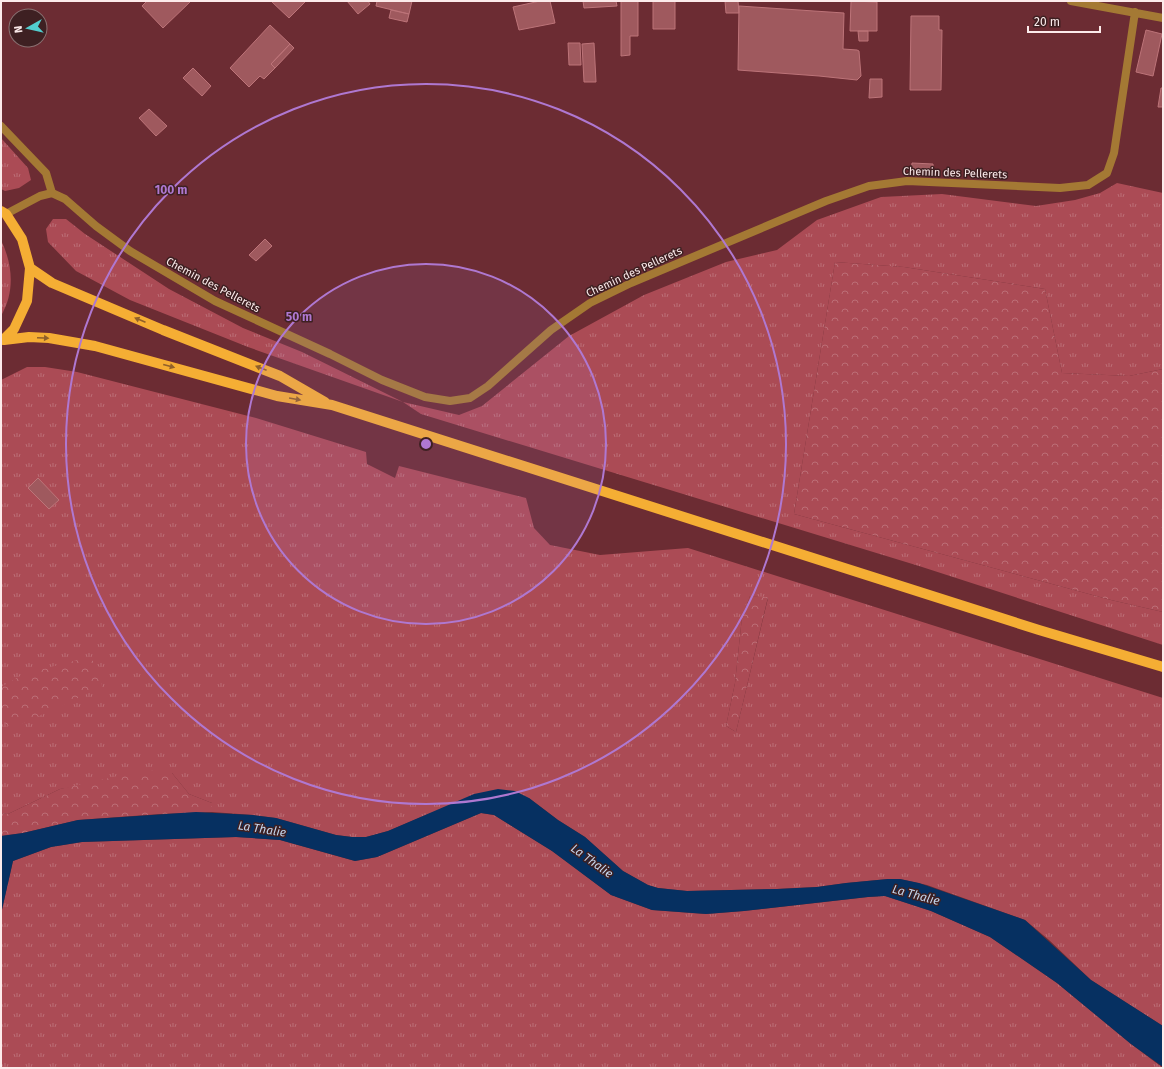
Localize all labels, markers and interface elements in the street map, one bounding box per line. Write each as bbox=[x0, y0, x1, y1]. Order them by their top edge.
north arrow bbox=[8, 8, 48, 48]
scale bar bbox=[1028, 8, 1100, 34]
text: 20 m bbox=[1034, 15, 1060, 29]
text: N bbox=[12, 25, 26, 34]
street label: Chemin des Pellerets bbox=[903, 165, 1007, 181]
text: 100 m bbox=[155, 183, 187, 197]
street label: Chemin des Pellerets bbox=[584, 244, 684, 300]
street label: Chemin des Pellerets bbox=[164, 255, 262, 315]
text: 50 m bbox=[286, 310, 312, 324]
one-way arrow bbox=[133, 317, 145, 323]
one-way arrow bbox=[37, 334, 49, 341]
one-way arrow bbox=[164, 363, 176, 369]
one-way arrow bbox=[254, 365, 266, 371]
one-way arrow bbox=[289, 396, 301, 402]
centre of rings bbox=[419, 437, 433, 451]
water label: La Thalie bbox=[237, 818, 287, 840]
water label: La Thalie bbox=[568, 841, 616, 881]
water label: La Thalie bbox=[891, 882, 941, 908]

